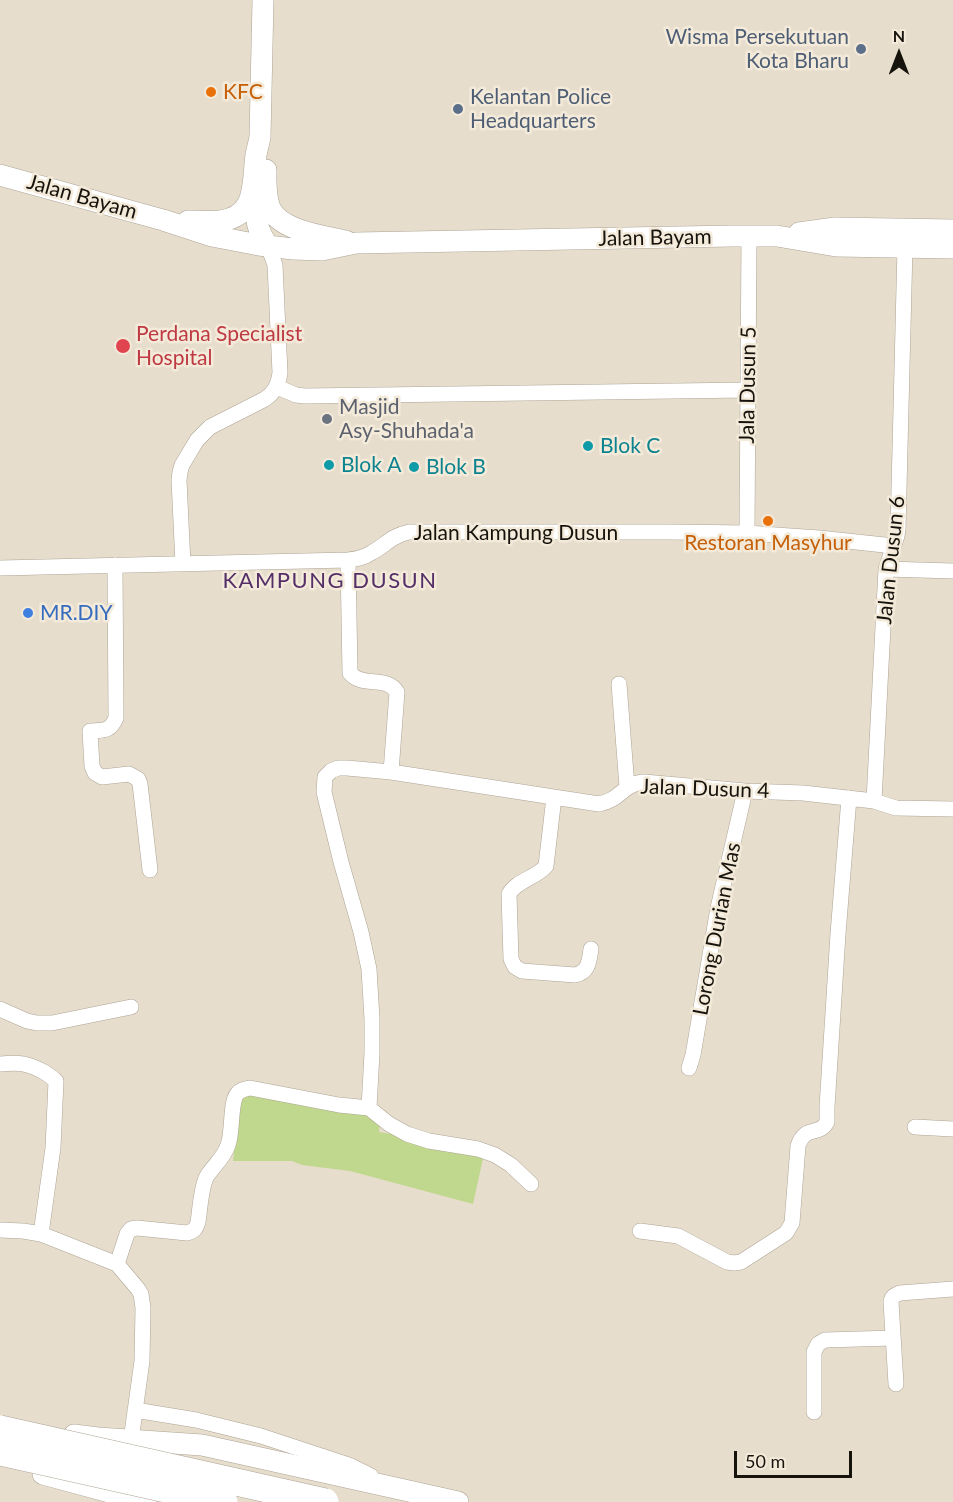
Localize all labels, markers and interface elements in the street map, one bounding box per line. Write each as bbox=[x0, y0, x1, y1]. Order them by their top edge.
place label: Wisma Persekutuan Kota Bharu bbox=[665, 24, 849, 74]
north arrow bbox=[869, 24, 929, 84]
text: N bbox=[893, 26, 905, 45]
marker: Wisma Persekutuan Kota Bharu bbox=[854, 42, 868, 56]
place label: KFC bbox=[223, 79, 263, 105]
place label: Kelantan Police Headquarters bbox=[470, 84, 611, 134]
marker: KFC bbox=[204, 85, 218, 99]
marker: Kelantan Police Headquarters bbox=[451, 102, 465, 116]
street label: Jalan Bayam bbox=[24, 169, 140, 225]
street label: Jalan Bayam bbox=[598, 224, 712, 252]
place label: Perdana Specialist Hospital bbox=[136, 321, 302, 371]
street label: Jala Dusun 5 bbox=[734, 326, 762, 444]
marker: Perdana Specialist Hospital bbox=[114, 337, 132, 355]
place label: Masjid Asy-Shuhada'a bbox=[339, 394, 474, 444]
marker: Masjid Asy-Shuhada'a bbox=[320, 412, 334, 426]
place label: Blok C bbox=[600, 433, 660, 459]
marker: Blok C bbox=[581, 439, 595, 453]
place label: Blok A bbox=[341, 452, 401, 478]
place label: Blok B bbox=[426, 454, 486, 480]
marker: Blok A bbox=[322, 458, 336, 472]
marker: Blok B bbox=[407, 460, 421, 474]
street label: Jalan Dusun 6 bbox=[872, 495, 910, 625]
marker: Restoran Masyhur bbox=[761, 514, 775, 528]
street label: Jalan Kampung Dusun bbox=[414, 520, 618, 546]
place label: Restoran Masyhur bbox=[684, 530, 852, 556]
district label: KAMPUNG DUSUN bbox=[222, 568, 438, 594]
place label: MR.DIY bbox=[40, 600, 113, 626]
marker: MR.DIY bbox=[21, 606, 35, 620]
street label: Jalan Dusun 4 bbox=[640, 774, 770, 804]
street label: Lorong Durian Mas bbox=[688, 840, 746, 1018]
scale bar bbox=[737, 1439, 856, 1477]
text: 50 m bbox=[745, 1450, 785, 1472]

